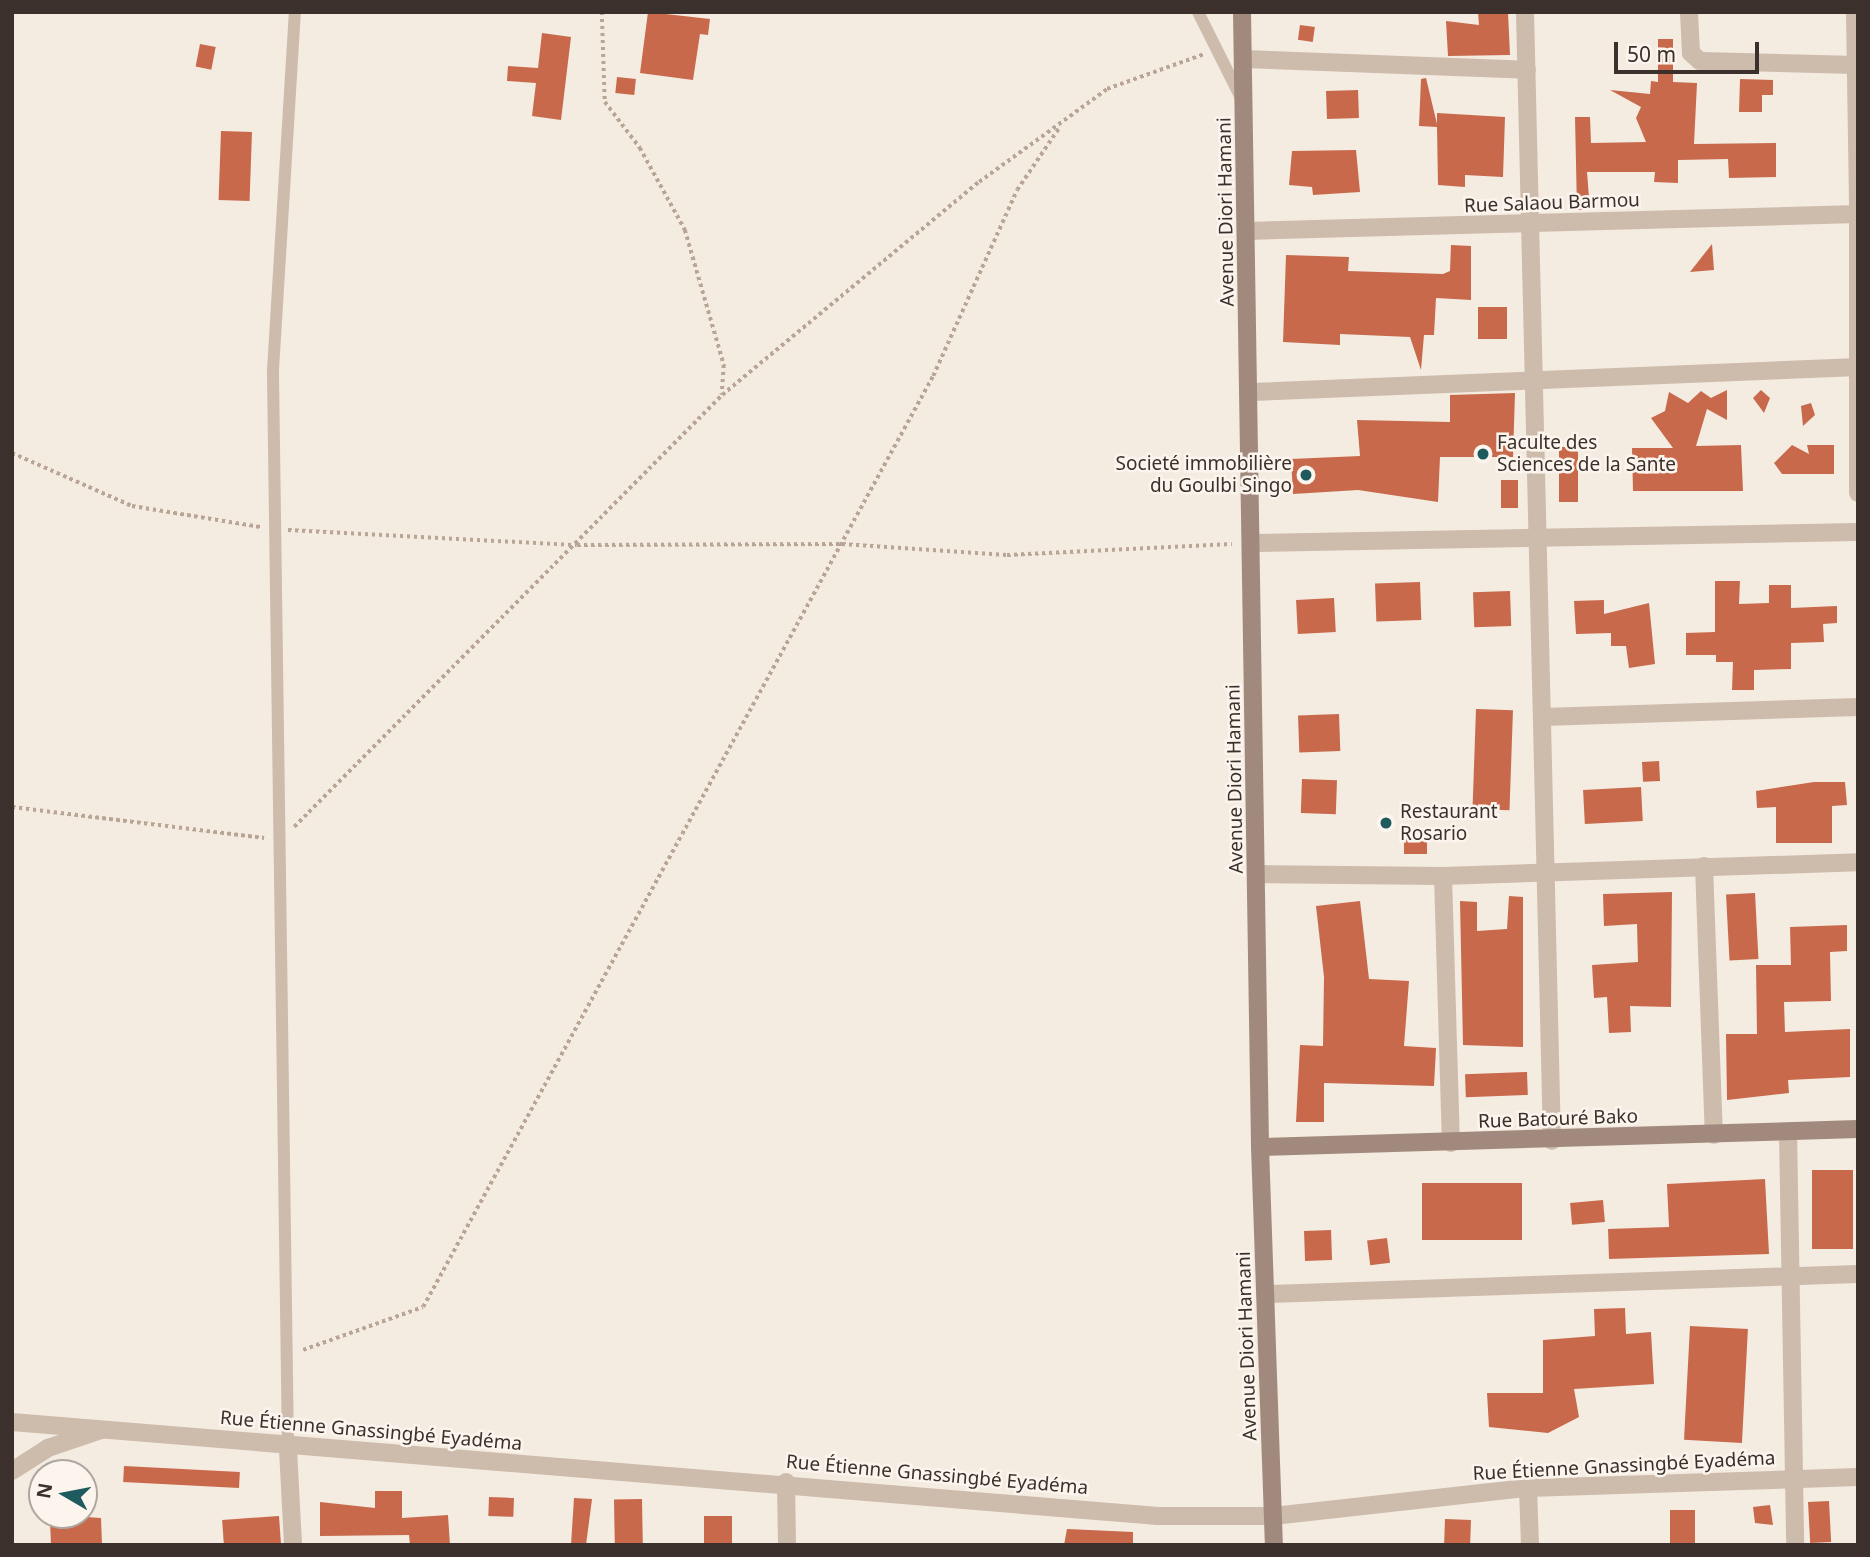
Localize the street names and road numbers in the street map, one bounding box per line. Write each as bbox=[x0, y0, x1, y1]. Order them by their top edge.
street label: Avenue Diori Hamani bbox=[1213, 117, 1239, 307]
street label: Rue Salaou Barmou bbox=[1464, 189, 1640, 217]
street label: Avenue Diori Hamani bbox=[1222, 684, 1248, 874]
street label: Rue Batouré Bako bbox=[1478, 1105, 1638, 1133]
street label: Avenue Diori Hamani bbox=[1232, 1251, 1262, 1441]
street label: Rue Étienne Gnassingbé Eyadéma bbox=[219, 1406, 523, 1456]
street label: Rue Étienne Gnassingbé Eyadéma bbox=[1472, 1447, 1776, 1485]
street label: Rue Étienne Gnassingbé Eyadéma bbox=[785, 1450, 1089, 1500]

